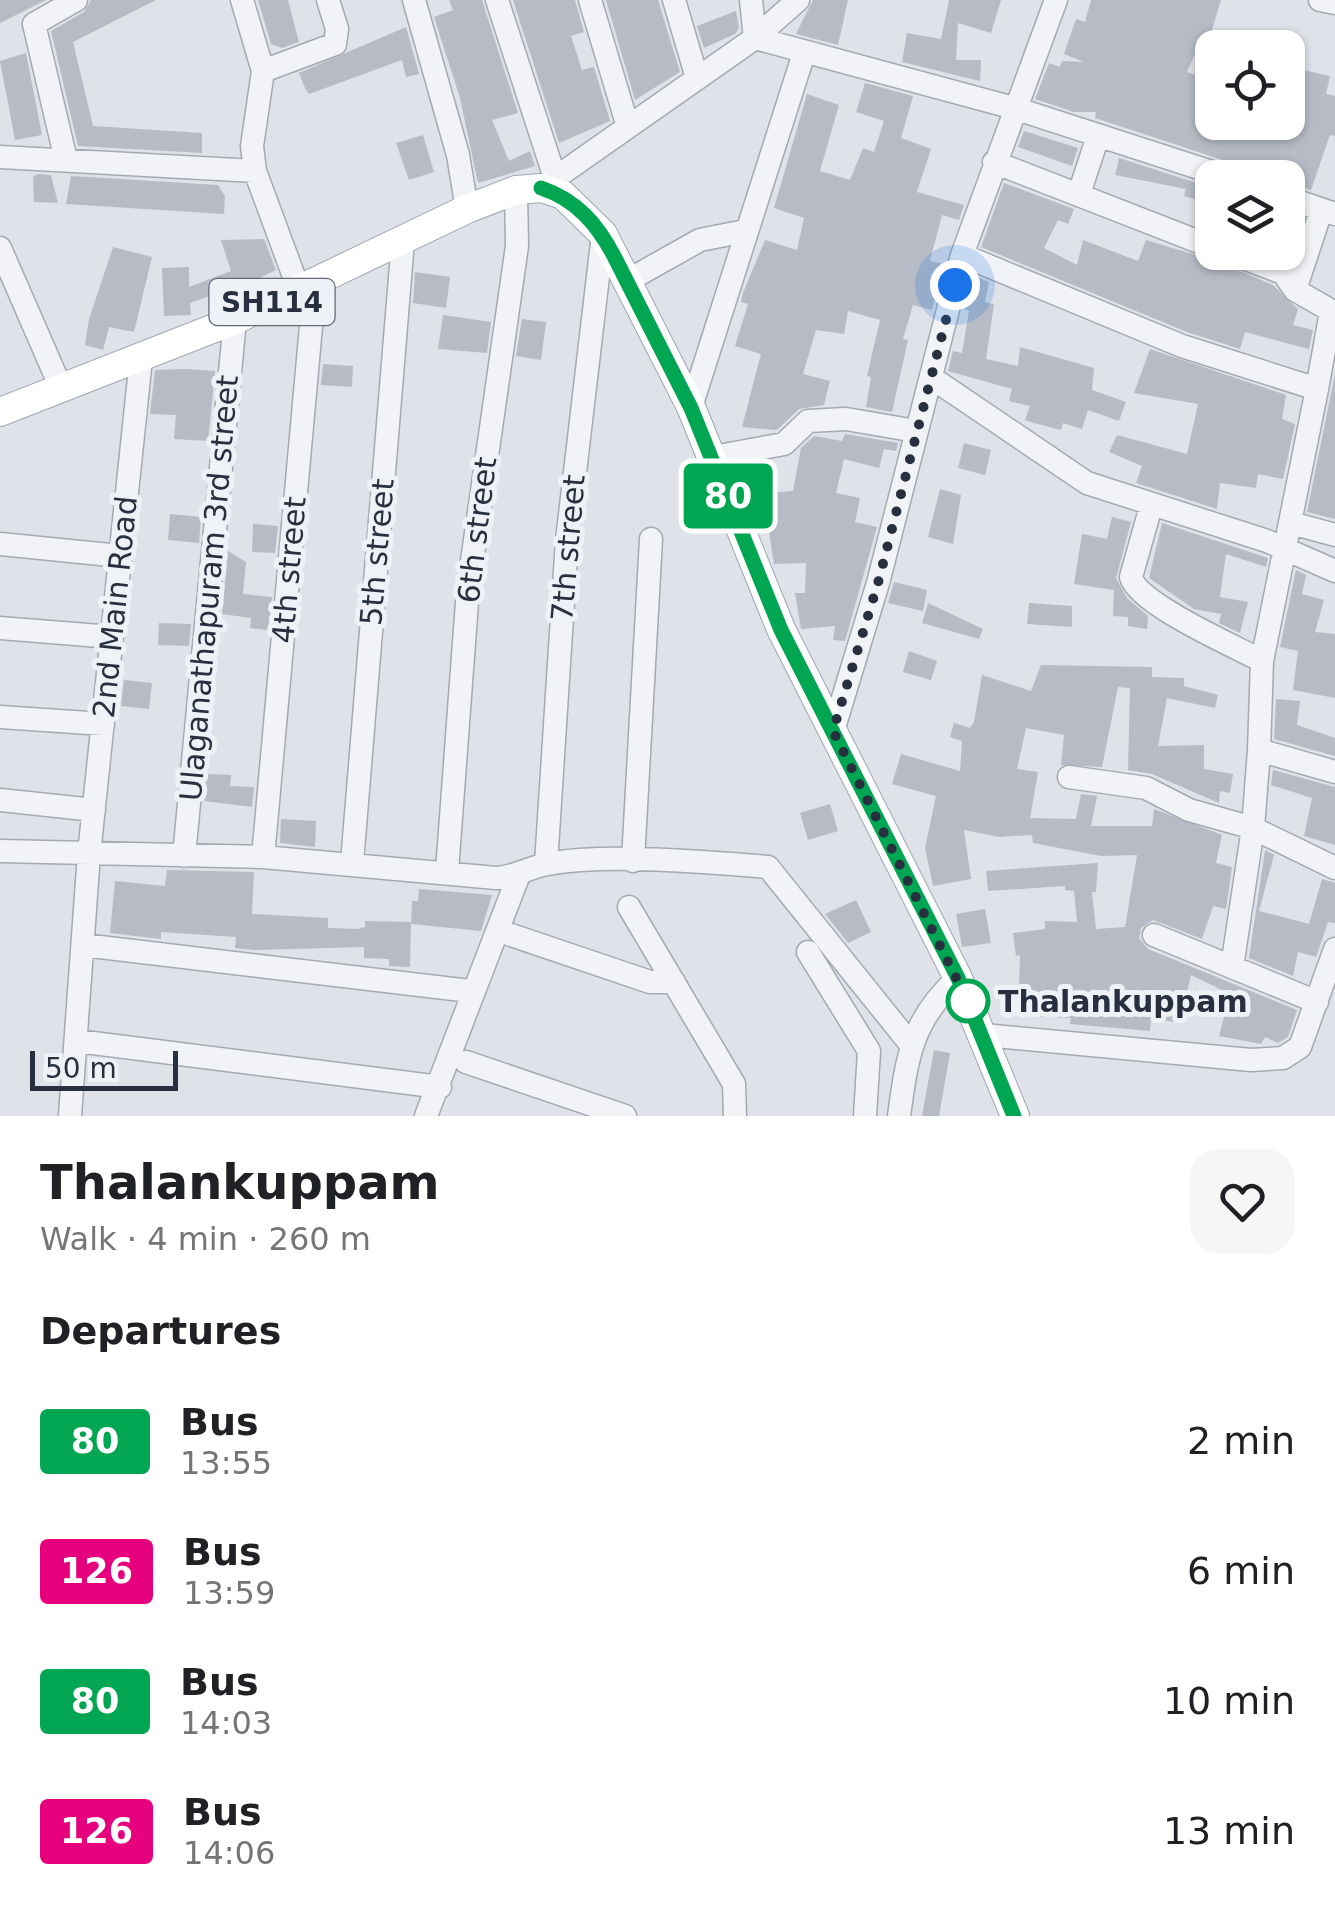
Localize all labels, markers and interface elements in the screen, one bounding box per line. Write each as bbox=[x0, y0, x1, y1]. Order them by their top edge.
map controls bbox=[1195, 30, 1305, 270]
button: locate bbox=[1195, 30, 1305, 140]
button: layers bbox=[1195, 160, 1305, 270]
your location bbox=[930, 260, 980, 310]
road number: SH114 bbox=[210, 279, 334, 325]
street label: Ulaganathapuram 3rd street bbox=[173, 373, 245, 802]
street label: 6th street bbox=[451, 455, 503, 605]
line badge: 80 bbox=[683, 464, 773, 528]
street label: 7th street bbox=[544, 473, 592, 623]
text: 80 bbox=[704, 476, 752, 516]
street label: 5th street bbox=[353, 477, 401, 627]
street label: 2nd Main Road bbox=[86, 494, 144, 720]
street label: 4th street bbox=[265, 495, 313, 645]
marker: Thalankuppam bbox=[947, 980, 989, 1022]
place label: Thalankuppam bbox=[998, 984, 1248, 1019]
scale bar bbox=[30, 1046, 178, 1090]
text: 50 m bbox=[45, 1052, 117, 1085]
button: heart bbox=[1190, 1149, 1295, 1254]
text: Thalankuppam bbox=[40, 1154, 440, 1210]
text: Walk · 4 min · 260 m bbox=[40, 1220, 371, 1258]
text: Departures bbox=[40, 1309, 281, 1353]
text: Bus bbox=[180, 1400, 259, 1444]
text: 2 min bbox=[1187, 1419, 1295, 1463]
text: 80 bbox=[71, 1421, 119, 1461]
text: 13:55 bbox=[180, 1444, 272, 1482]
text: Bus bbox=[183, 1530, 262, 1574]
text: 6 min bbox=[1187, 1549, 1295, 1593]
text: 126 bbox=[60, 1551, 133, 1591]
text: 13:59 bbox=[183, 1574, 275, 1612]
text: Bus bbox=[180, 1660, 259, 1704]
text: 10 min bbox=[1163, 1679, 1295, 1723]
text: 80 bbox=[71, 1681, 119, 1721]
text: 14:03 bbox=[180, 1704, 272, 1742]
text: Bus bbox=[183, 1790, 262, 1834]
text: 13 min bbox=[1163, 1809, 1295, 1853]
text: 126 bbox=[60, 1811, 133, 1851]
text: 14:06 bbox=[183, 1834, 275, 1872]

